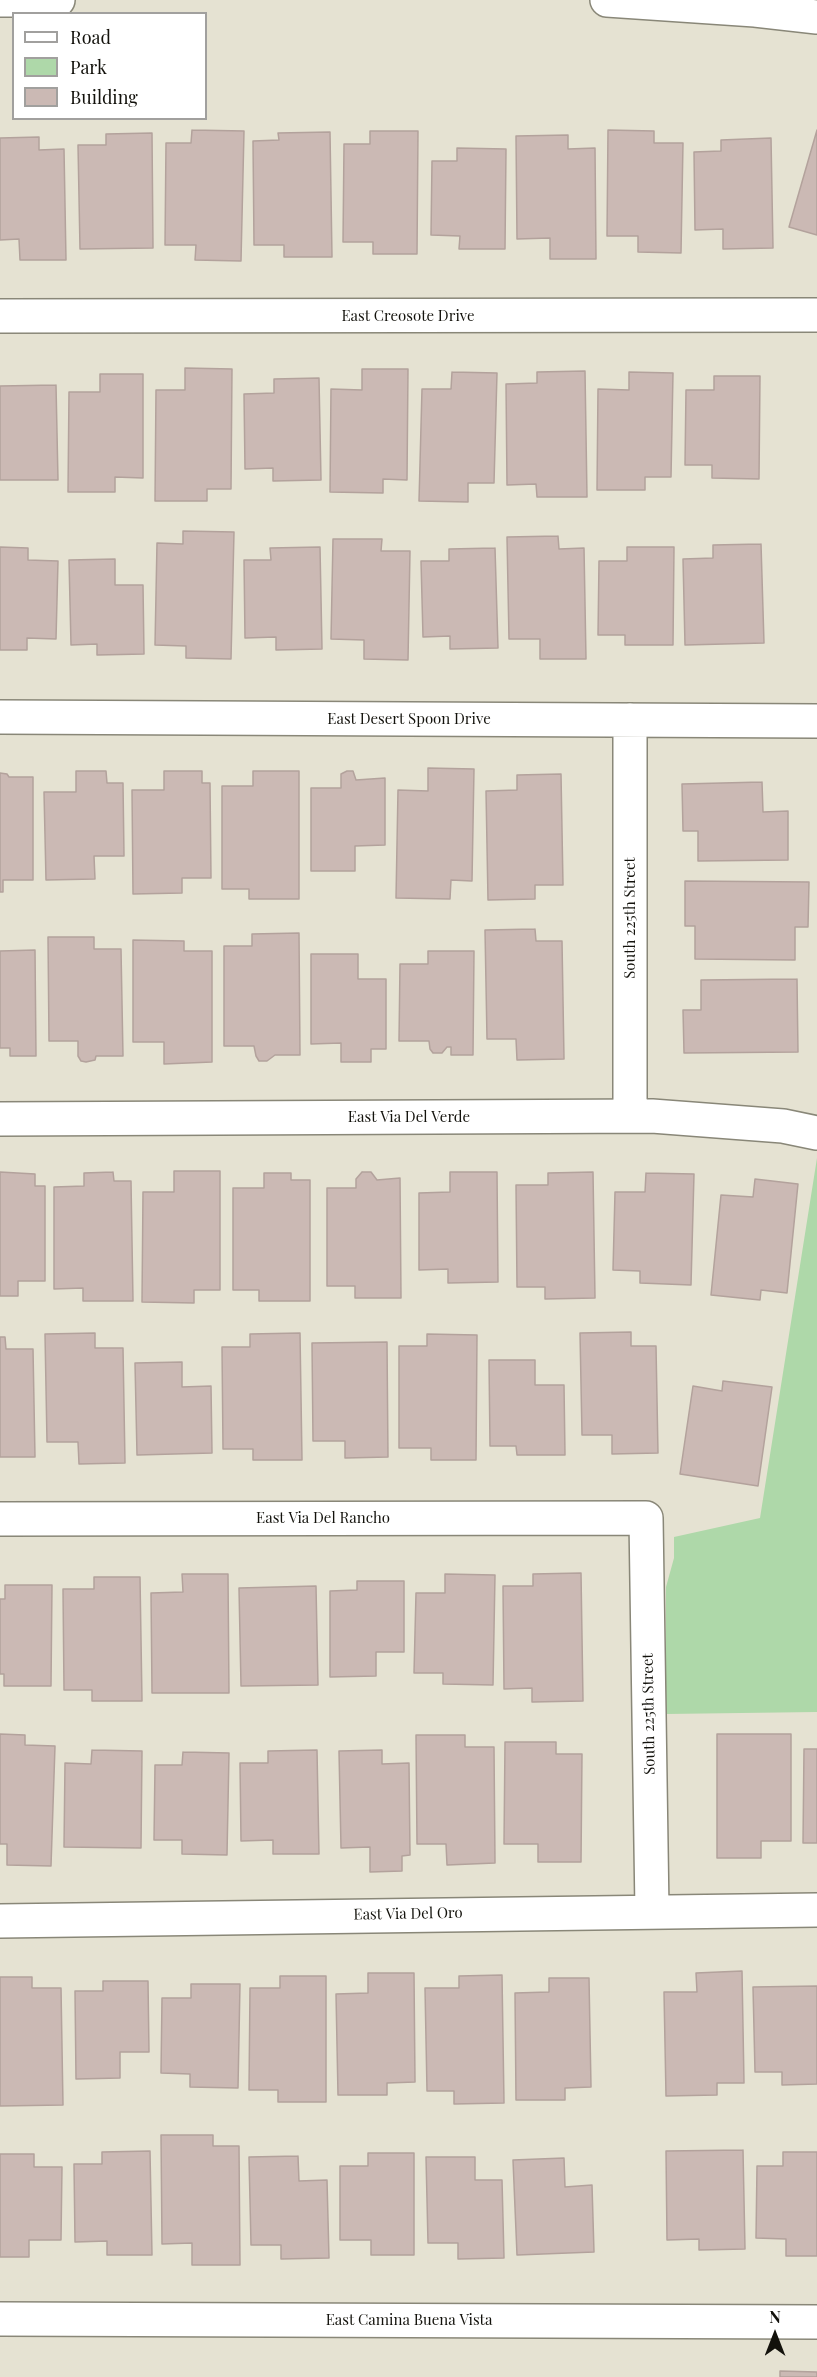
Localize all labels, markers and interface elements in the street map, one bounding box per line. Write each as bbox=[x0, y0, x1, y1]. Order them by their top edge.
legend bbox=[12, 12, 207, 120]
text: Road bbox=[70, 25, 111, 49]
text: Park bbox=[70, 55, 107, 79]
text: Building bbox=[70, 85, 138, 109]
street label: East Creosote Drive bbox=[341, 307, 475, 325]
street label: East Desert Spoon Drive bbox=[327, 710, 491, 728]
street label: South 225th Street bbox=[621, 857, 639, 979]
street label: East Via Del Verde bbox=[348, 1108, 470, 1126]
street label: East Via Del Rancho bbox=[256, 1509, 390, 1527]
street label: South 225th Street bbox=[639, 1653, 659, 1775]
street label: East Via Del Oro bbox=[353, 1904, 463, 1924]
north arrow bbox=[745, 2305, 805, 2365]
text: N bbox=[769, 2306, 781, 2327]
street label: East Camina Buena Vista bbox=[326, 2311, 492, 2329]

